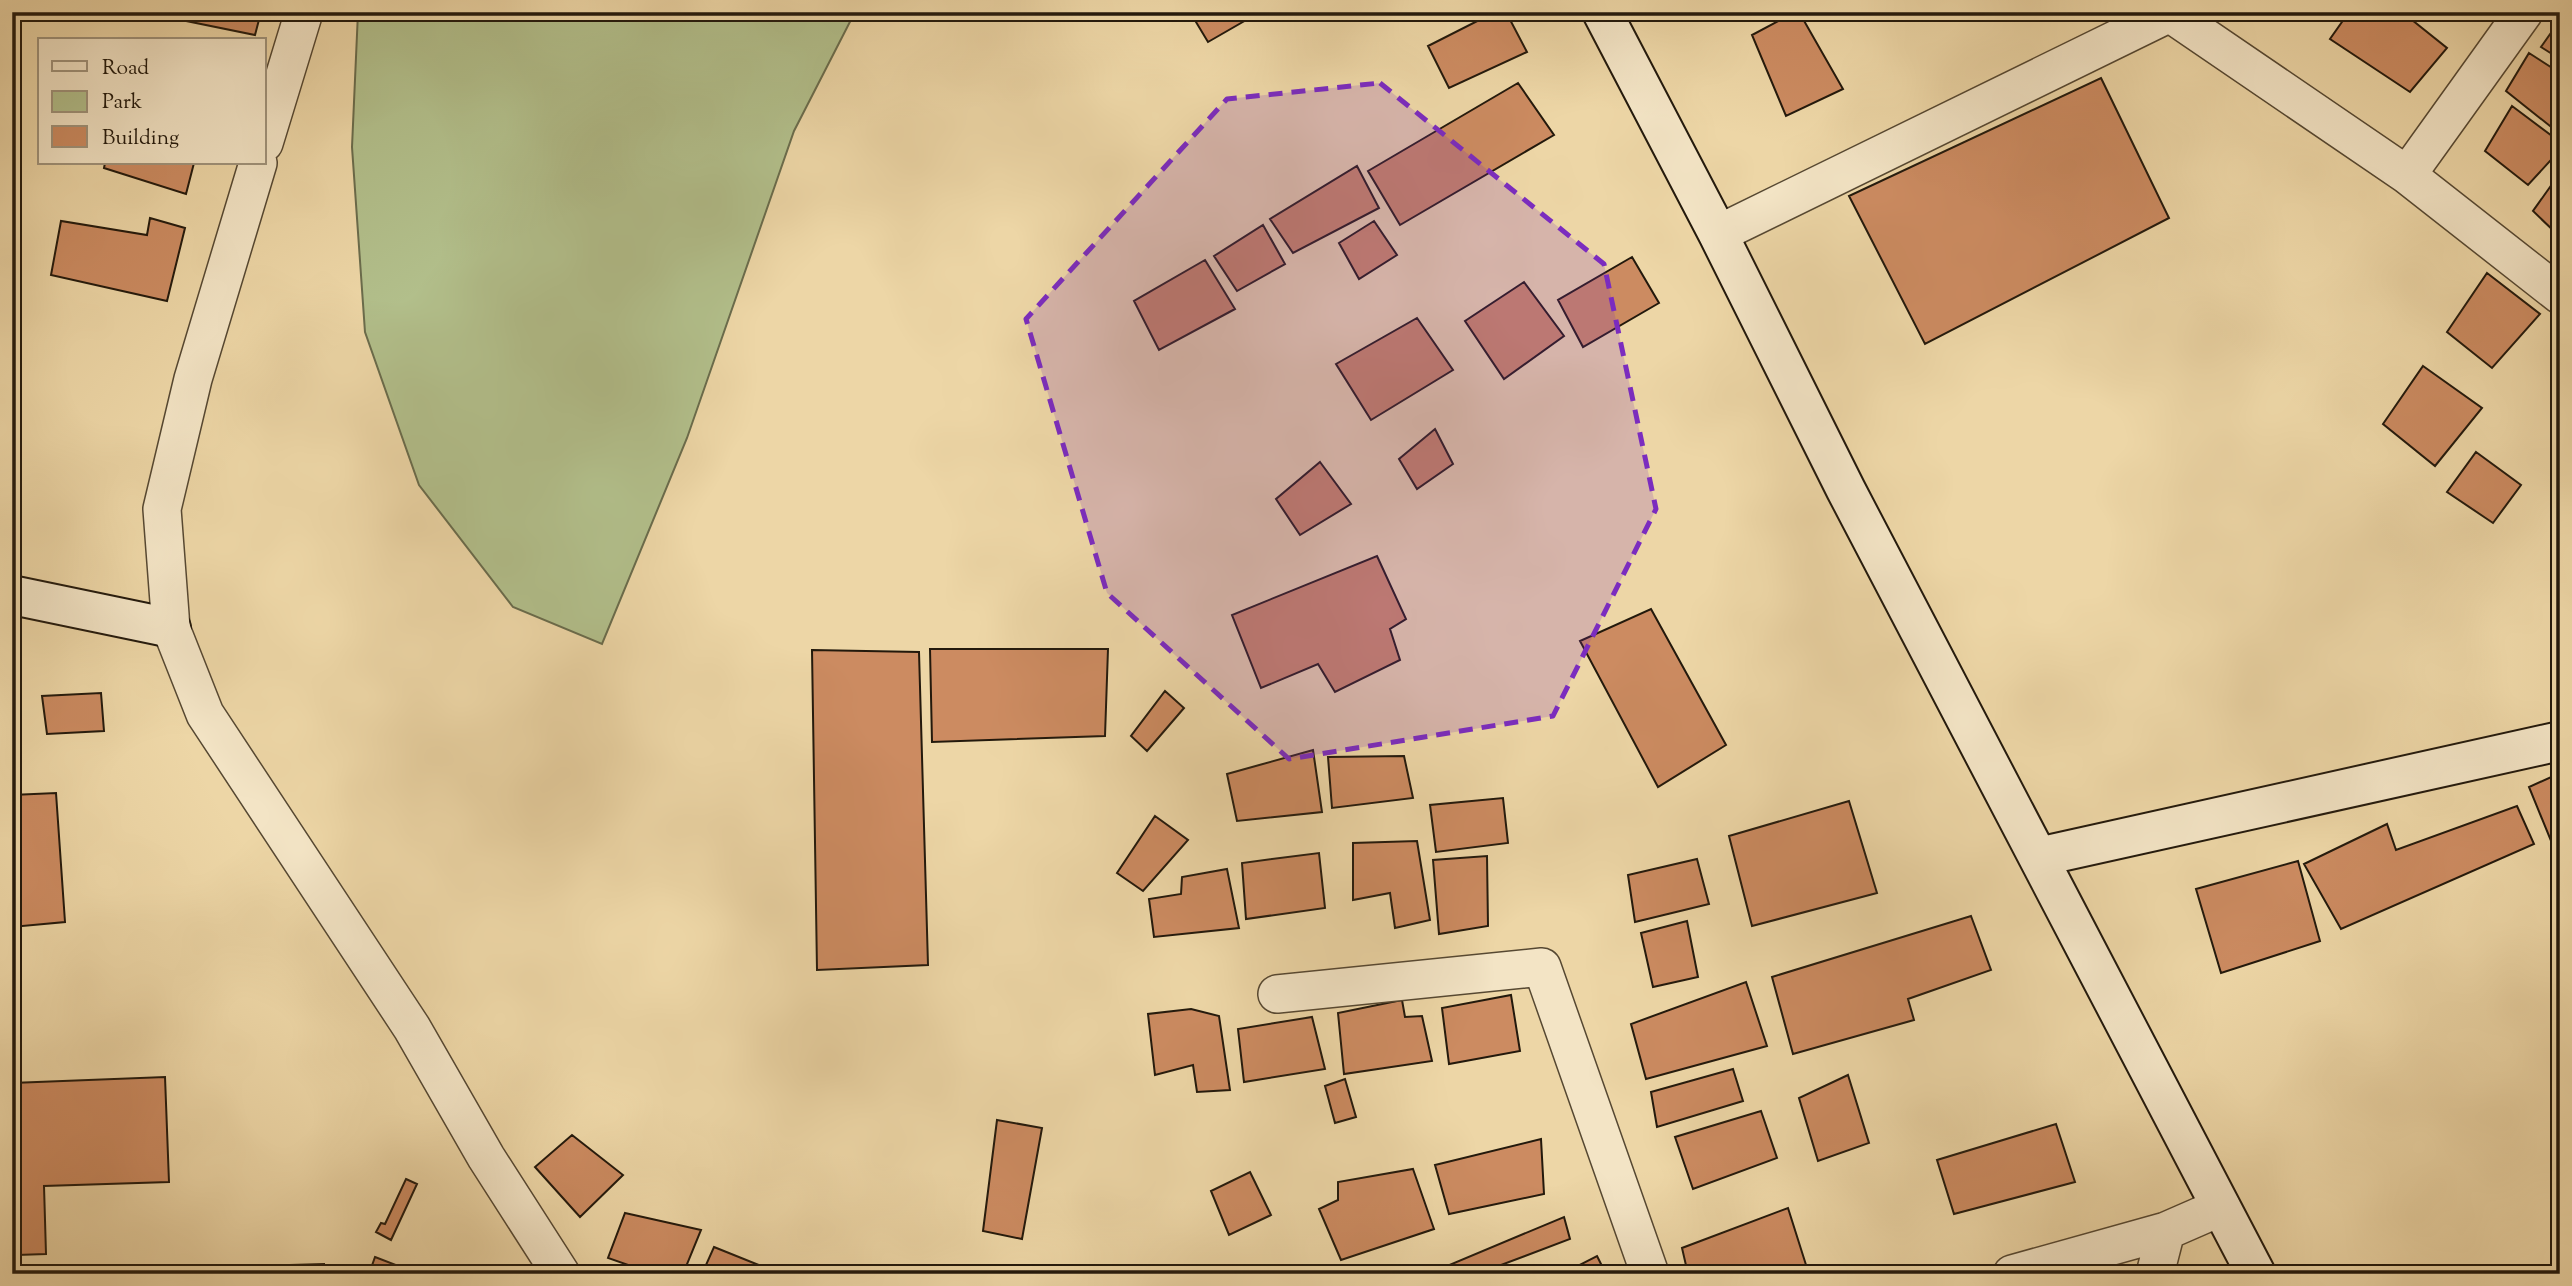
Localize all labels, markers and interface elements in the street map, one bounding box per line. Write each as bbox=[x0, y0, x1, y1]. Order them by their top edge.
legend bbox=[38, 38, 266, 164]
text: Road bbox=[102, 54, 149, 84]
text: Park bbox=[102, 88, 143, 118]
text: Building bbox=[102, 124, 179, 154]

